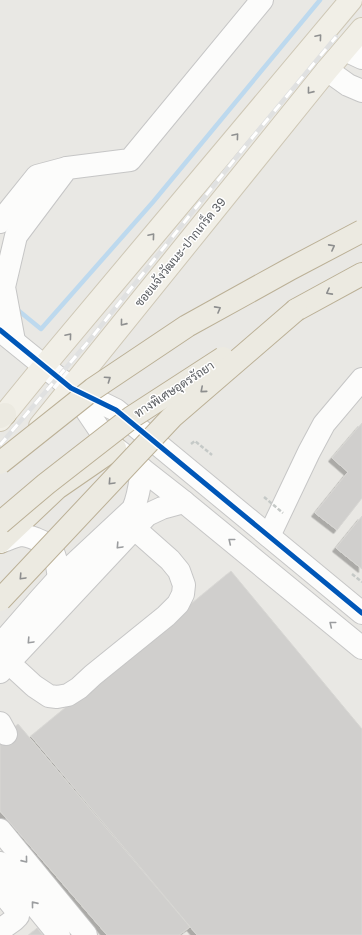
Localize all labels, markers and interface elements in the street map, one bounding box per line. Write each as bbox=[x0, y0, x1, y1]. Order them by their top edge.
one-way arrow bbox=[315, 34, 322, 41]
one-way arrow bbox=[307, 87, 314, 94]
one-way arrow bbox=[231, 134, 238, 141]
street label: ซอยแจ้งวัฒนะ-ปากเกร็ด 39 bbox=[130, 194, 229, 310]
one-way arrow bbox=[148, 233, 155, 241]
one-way arrow bbox=[328, 244, 335, 252]
one-way arrow bbox=[326, 287, 333, 295]
one-way arrow bbox=[214, 306, 221, 314]
one-way arrow bbox=[120, 319, 127, 326]
one-way arrow bbox=[65, 333, 72, 340]
street label: ทางพิเศษอุดรรัถยา bbox=[131, 358, 218, 422]
one-way arrow bbox=[104, 376, 111, 383]
one-way arrow bbox=[200, 386, 207, 393]
one-way arrow bbox=[108, 477, 115, 485]
one-way arrow bbox=[229, 539, 236, 546]
one-way arrow bbox=[116, 541, 123, 549]
one-way arrow bbox=[19, 572, 27, 580]
one-way arrow bbox=[329, 621, 336, 628]
one-way arrow bbox=[27, 636, 34, 644]
one-way arrow bbox=[20, 856, 27, 863]
one-way arrow bbox=[32, 902, 39, 909]

